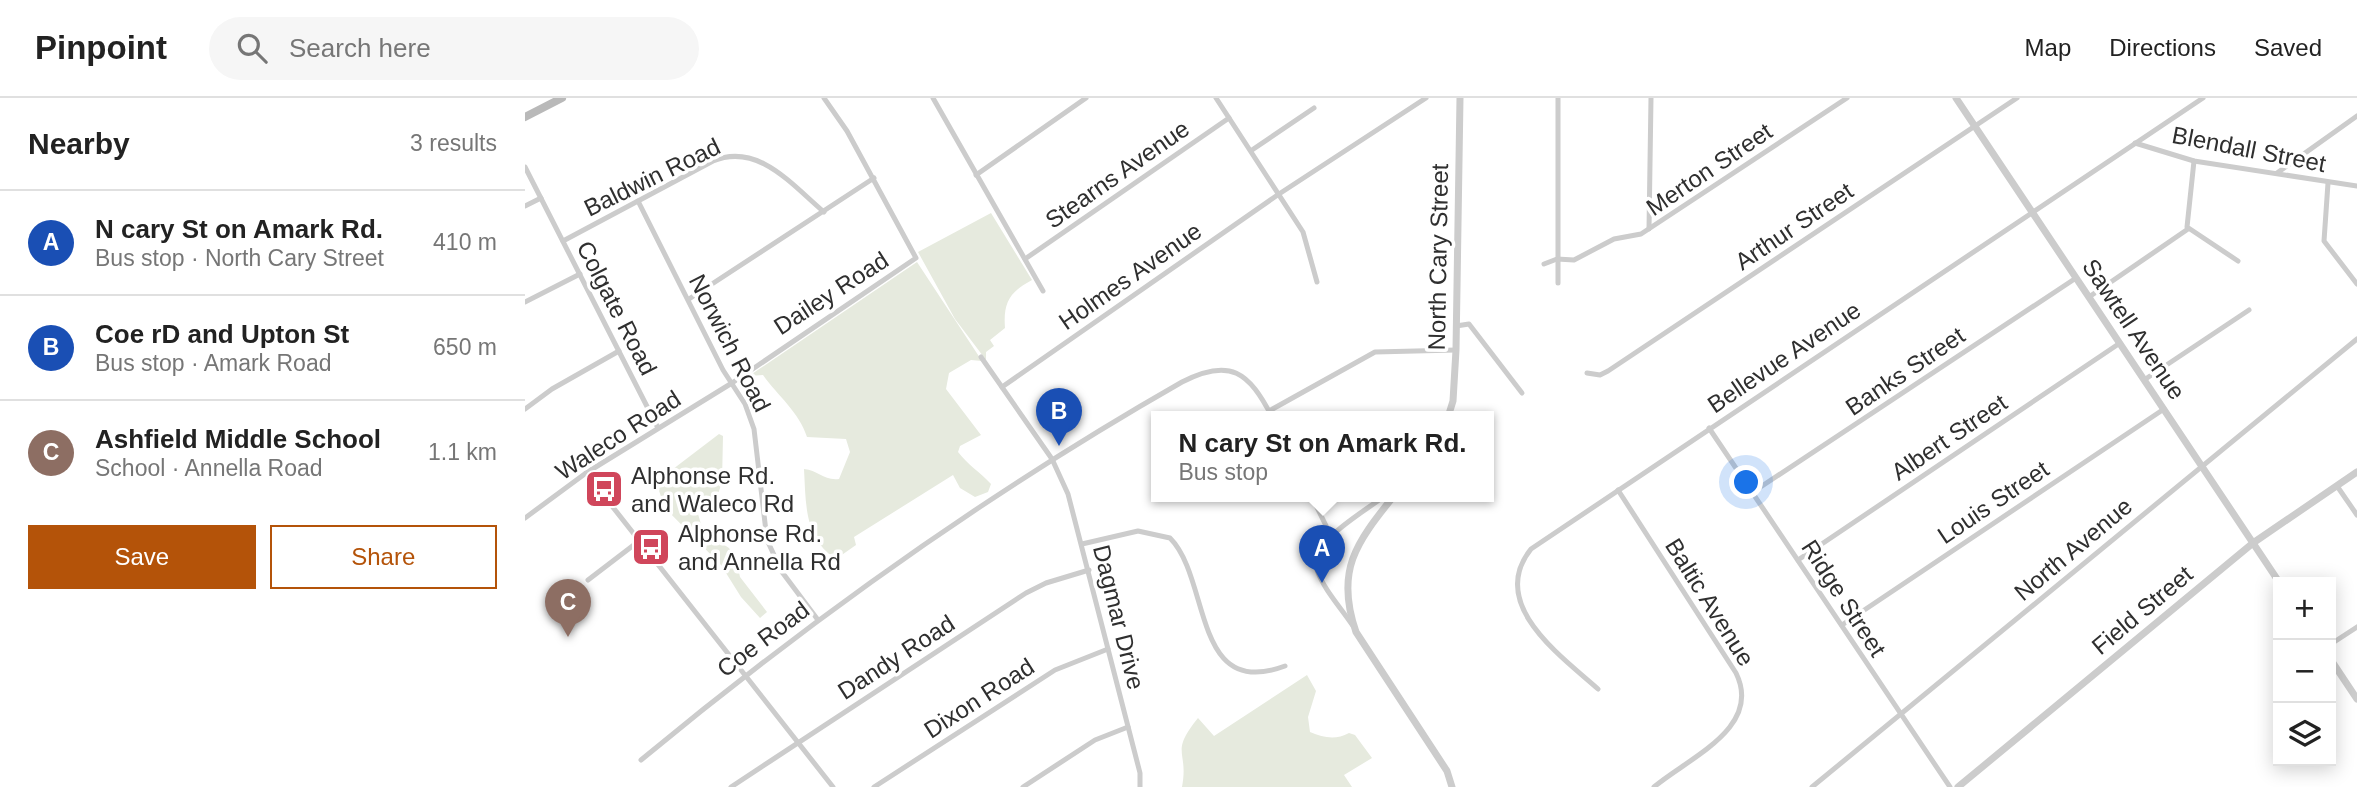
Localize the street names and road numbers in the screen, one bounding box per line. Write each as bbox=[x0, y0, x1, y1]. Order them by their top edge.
street label: Stearns Avenue bbox=[1040, 114, 1194, 234]
street label: Merton Street bbox=[1641, 117, 1777, 221]
street label: Blendall Street bbox=[2170, 121, 2329, 177]
street label: Baldwin Road bbox=[580, 132, 724, 222]
street label: North Cary Street bbox=[1423, 163, 1453, 351]
street label: Arthur Street bbox=[1730, 177, 1858, 275]
street label: Holmes Avenue bbox=[1054, 217, 1206, 335]
street label: Colgate Road bbox=[572, 236, 662, 380]
street label: Dailey Road bbox=[769, 246, 893, 340]
street label: Sawtell Avenue bbox=[2077, 254, 2191, 404]
street label: Norwich Road bbox=[684, 270, 776, 416]
street label: Bellevue Avenue bbox=[1703, 296, 1865, 418]
street label: Banks Street bbox=[1840, 321, 1970, 421]
street label: Waleco Road bbox=[551, 385, 685, 485]
street label: Albert Street bbox=[1886, 388, 2012, 485]
street label: Louis Street bbox=[1932, 455, 2054, 549]
street label: North Avenue bbox=[2009, 492, 2137, 606]
street label: Baltic Avenue bbox=[1660, 533, 1760, 671]
street label: Ridge Street bbox=[1796, 535, 1892, 662]
street label: Dagmar Drive bbox=[1088, 542, 1150, 692]
street label: Field Street bbox=[2086, 560, 2198, 660]
street label: Coe Road bbox=[712, 596, 814, 682]
street label: Dandy Road bbox=[833, 609, 959, 705]
street label: Dixon Road bbox=[919, 653, 1039, 743]

